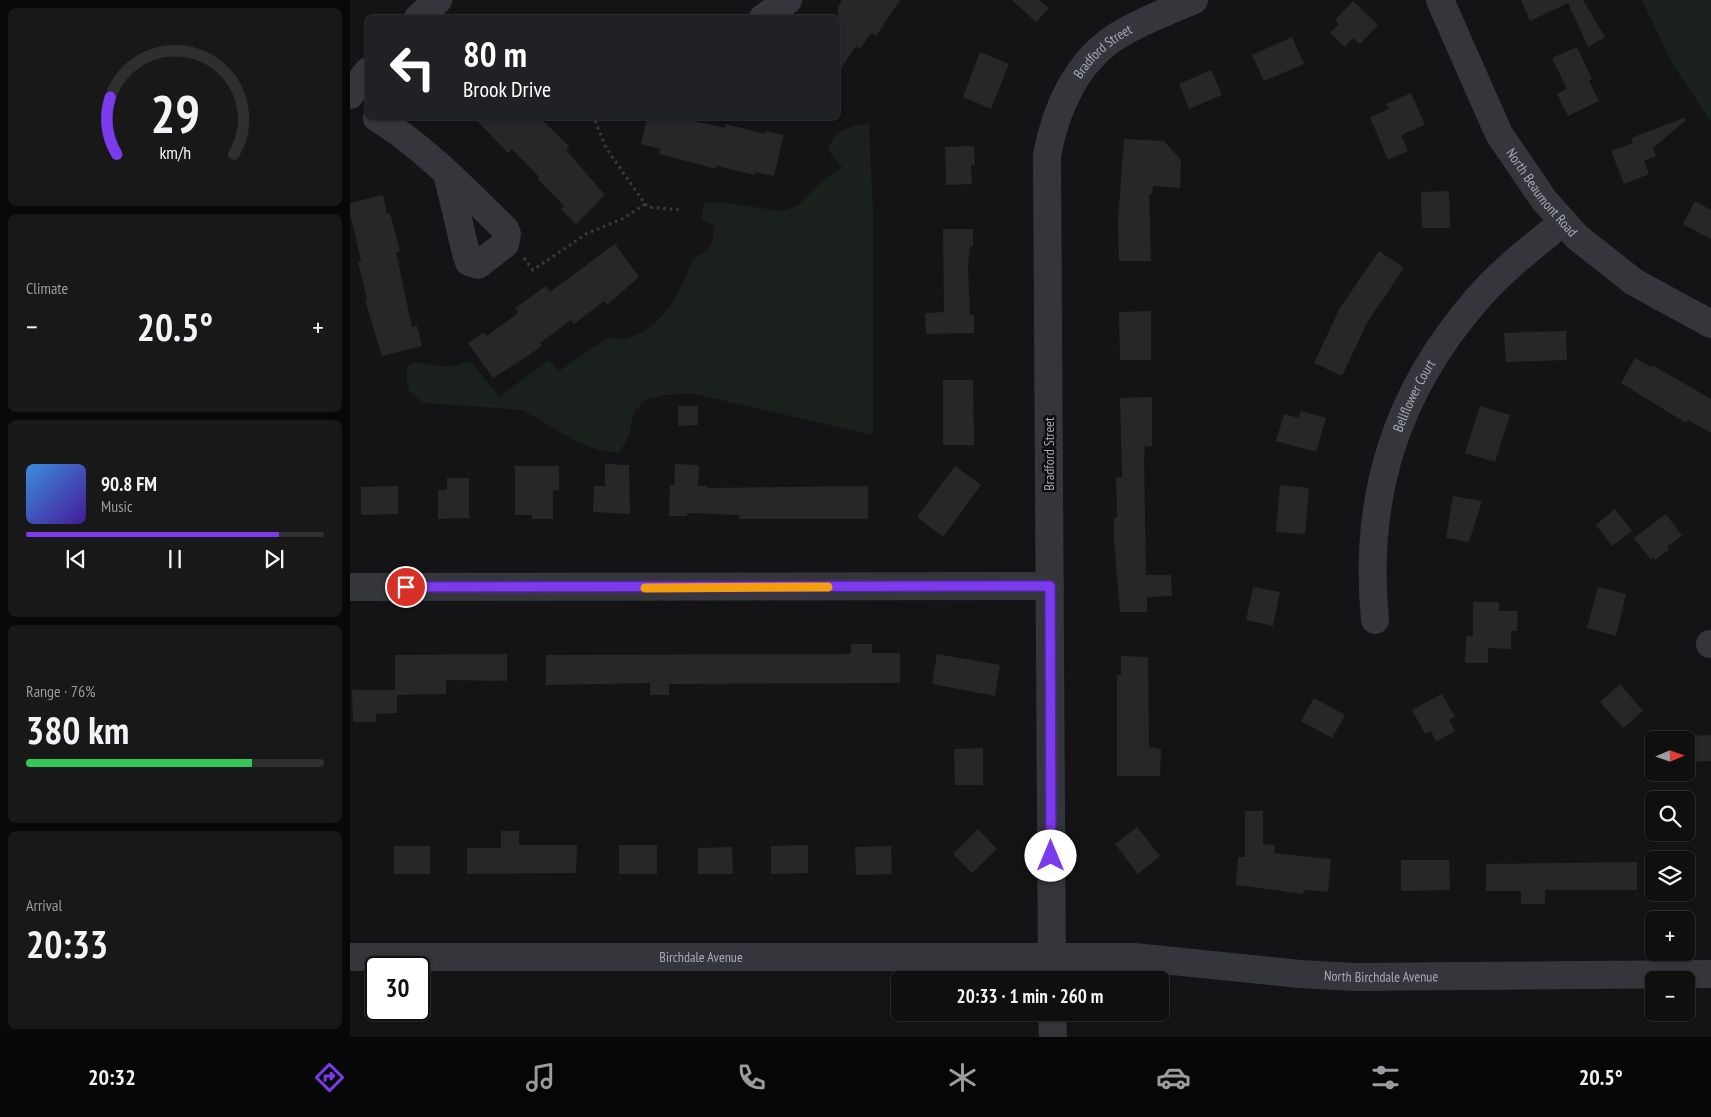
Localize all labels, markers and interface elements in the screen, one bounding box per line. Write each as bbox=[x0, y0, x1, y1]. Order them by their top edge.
street label: Bradford Street bbox=[1069, 20, 1135, 82]
text: 80 m bbox=[463, 31, 527, 77]
icon: left bbox=[380, 35, 445, 100]
text: Brook Drive bbox=[463, 75, 551, 103]
text: 29 bbox=[150, 80, 200, 147]
text: km/h bbox=[159, 141, 191, 164]
street label: North Beaumont Road bbox=[1502, 145, 1581, 240]
text: Climate bbox=[26, 278, 68, 298]
text: 20.5° bbox=[137, 302, 213, 351]
text: − bbox=[26, 308, 38, 345]
text: + bbox=[312, 308, 324, 345]
street label: Bellflower Court bbox=[1389, 356, 1439, 434]
street label: Bradford Street bbox=[1040, 417, 1058, 491]
text: 90.8 FM bbox=[101, 472, 157, 496]
text: Music bbox=[101, 496, 133, 516]
icon: previous bbox=[62, 545, 90, 573]
icon: pause bbox=[161, 545, 189, 573]
icon: next bbox=[260, 545, 288, 573]
pin bbox=[385, 566, 427, 608]
icon: arrive bbox=[392, 573, 420, 601]
text: Range · 76% bbox=[26, 681, 95, 701]
text: 380 km bbox=[26, 705, 129, 754]
north arrow bbox=[1645, 731, 1695, 781]
map controls bbox=[1645, 731, 1695, 1021]
button: search bbox=[1645, 791, 1695, 841]
position arrow bbox=[1024, 829, 1076, 881]
button: layers bbox=[1645, 851, 1695, 901]
text: Arrival bbox=[26, 895, 62, 915]
button: + bbox=[1645, 911, 1695, 961]
text: 20:33 bbox=[26, 919, 108, 968]
street label: Birchdale Avenue bbox=[659, 948, 743, 966]
speed limit sign: 30 bbox=[365, 956, 430, 1021]
street label: North Birchdale Avenue bbox=[1323, 966, 1438, 986]
button: − bbox=[1645, 971, 1695, 1021]
text: 20:33 · 1 min · 260 m bbox=[957, 984, 1103, 1008]
icon: directions bbox=[312, 1060, 347, 1095]
icon: music bbox=[523, 1060, 558, 1095]
icon: phone bbox=[734, 1060, 769, 1095]
icon: climate bbox=[945, 1060, 980, 1095]
icon: car bbox=[1156, 1060, 1191, 1095]
icon: filters bbox=[1368, 1060, 1403, 1095]
text: 20:32 bbox=[88, 1063, 136, 1091]
text: 20.5° bbox=[1579, 1063, 1623, 1091]

